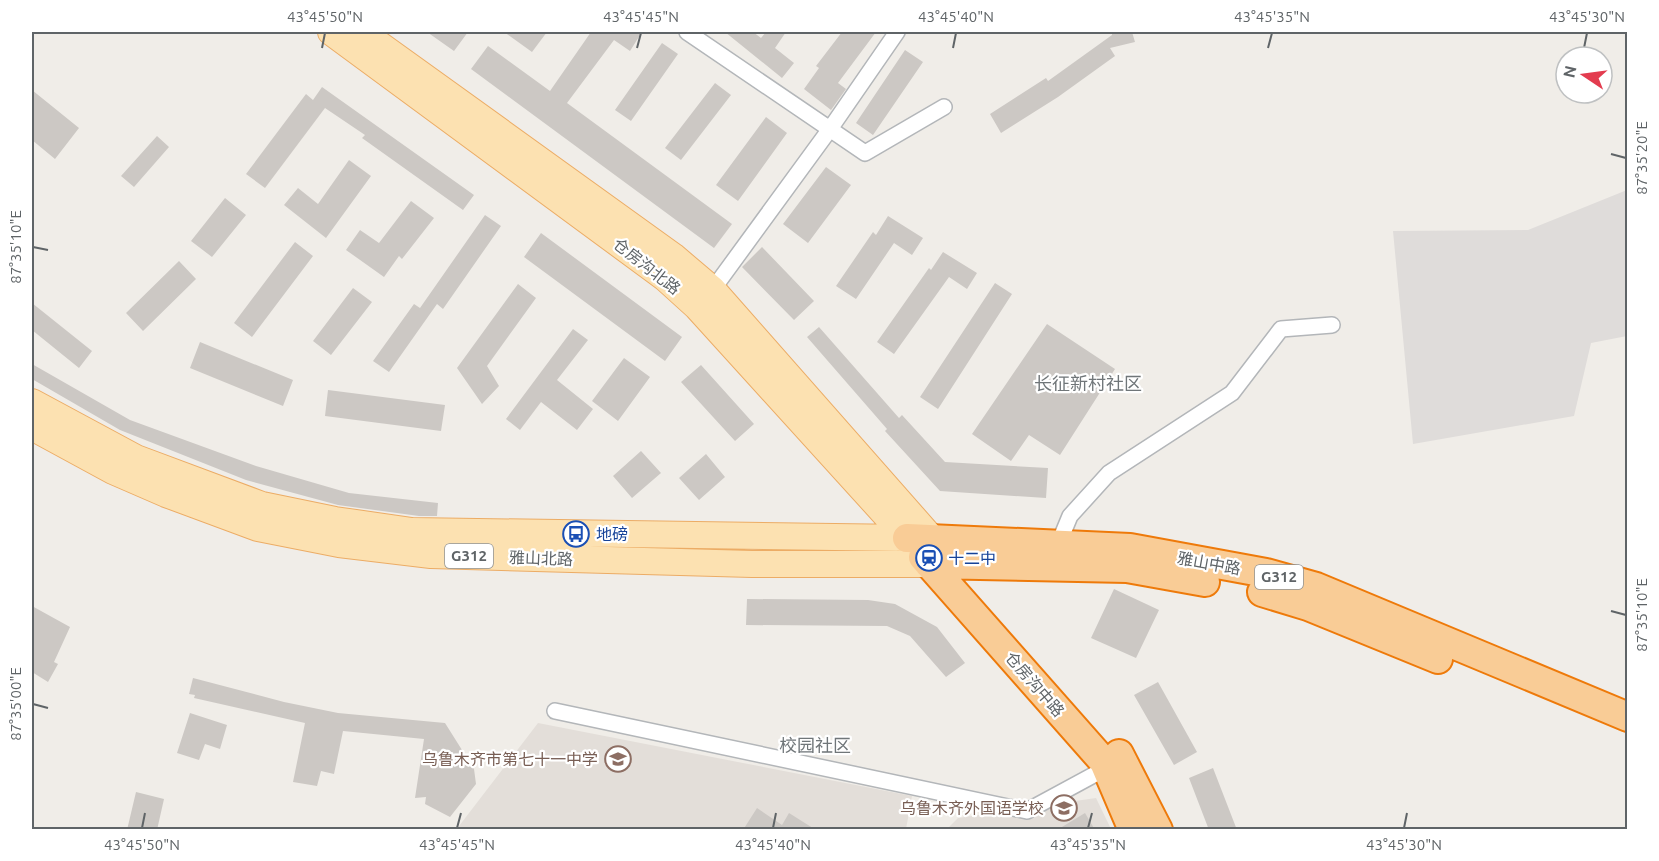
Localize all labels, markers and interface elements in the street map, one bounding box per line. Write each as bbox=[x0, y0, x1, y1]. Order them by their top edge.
text: 43°45'50"N bbox=[287, 8, 363, 25]
text: 43°45'45"N bbox=[603, 8, 679, 25]
text: 43°45'40"N bbox=[918, 8, 994, 25]
text: 43°45'35"N bbox=[1234, 8, 1310, 25]
text: 43°45'30"N bbox=[1549, 8, 1625, 25]
north arrow bbox=[1554, 45, 1614, 105]
text: N bbox=[1559, 64, 1579, 79]
text: 87°35'20"E bbox=[1633, 121, 1650, 195]
text: 87°35'10"E bbox=[7, 210, 24, 284]
street label: 仓房沟北路 bbox=[610, 234, 684, 298]
district label: 长征新村社区 bbox=[1034, 373, 1142, 393]
bus stop icon: 地磅 bbox=[561, 519, 591, 549]
place label: 地磅 bbox=[596, 525, 628, 543]
station icon: 十二中 bbox=[914, 543, 944, 573]
road number: G312 bbox=[445, 544, 493, 568]
street label: 雅山北路 bbox=[509, 548, 573, 568]
place label: 十二中 bbox=[948, 549, 996, 567]
street label: 雅山中路 bbox=[1176, 549, 1242, 577]
road number: G312 bbox=[1255, 565, 1303, 589]
text: 87°35'10"E bbox=[1633, 578, 1650, 652]
street label: 仓房沟中路 bbox=[1002, 648, 1068, 720]
text: 87°35'00"E bbox=[7, 667, 24, 741]
district label: 校园社区 bbox=[779, 735, 851, 755]
school or university icon: 乌鲁木齐市第七十一中学 bbox=[603, 744, 633, 774]
place label: 乌鲁木齐市第七十一中学 bbox=[422, 750, 598, 768]
school or university icon: 乌鲁木齐外国语学校 bbox=[1049, 793, 1079, 823]
place label: 乌鲁木齐外国语学校 bbox=[900, 799, 1044, 817]
text: 43°45'50"N bbox=[104, 836, 180, 853]
text: 43°45'45"N bbox=[419, 836, 495, 853]
text: 43°45'40"N bbox=[735, 836, 811, 853]
text: 43°45'35"N bbox=[1050, 836, 1126, 853]
text: 43°45'30"N bbox=[1366, 836, 1442, 853]

